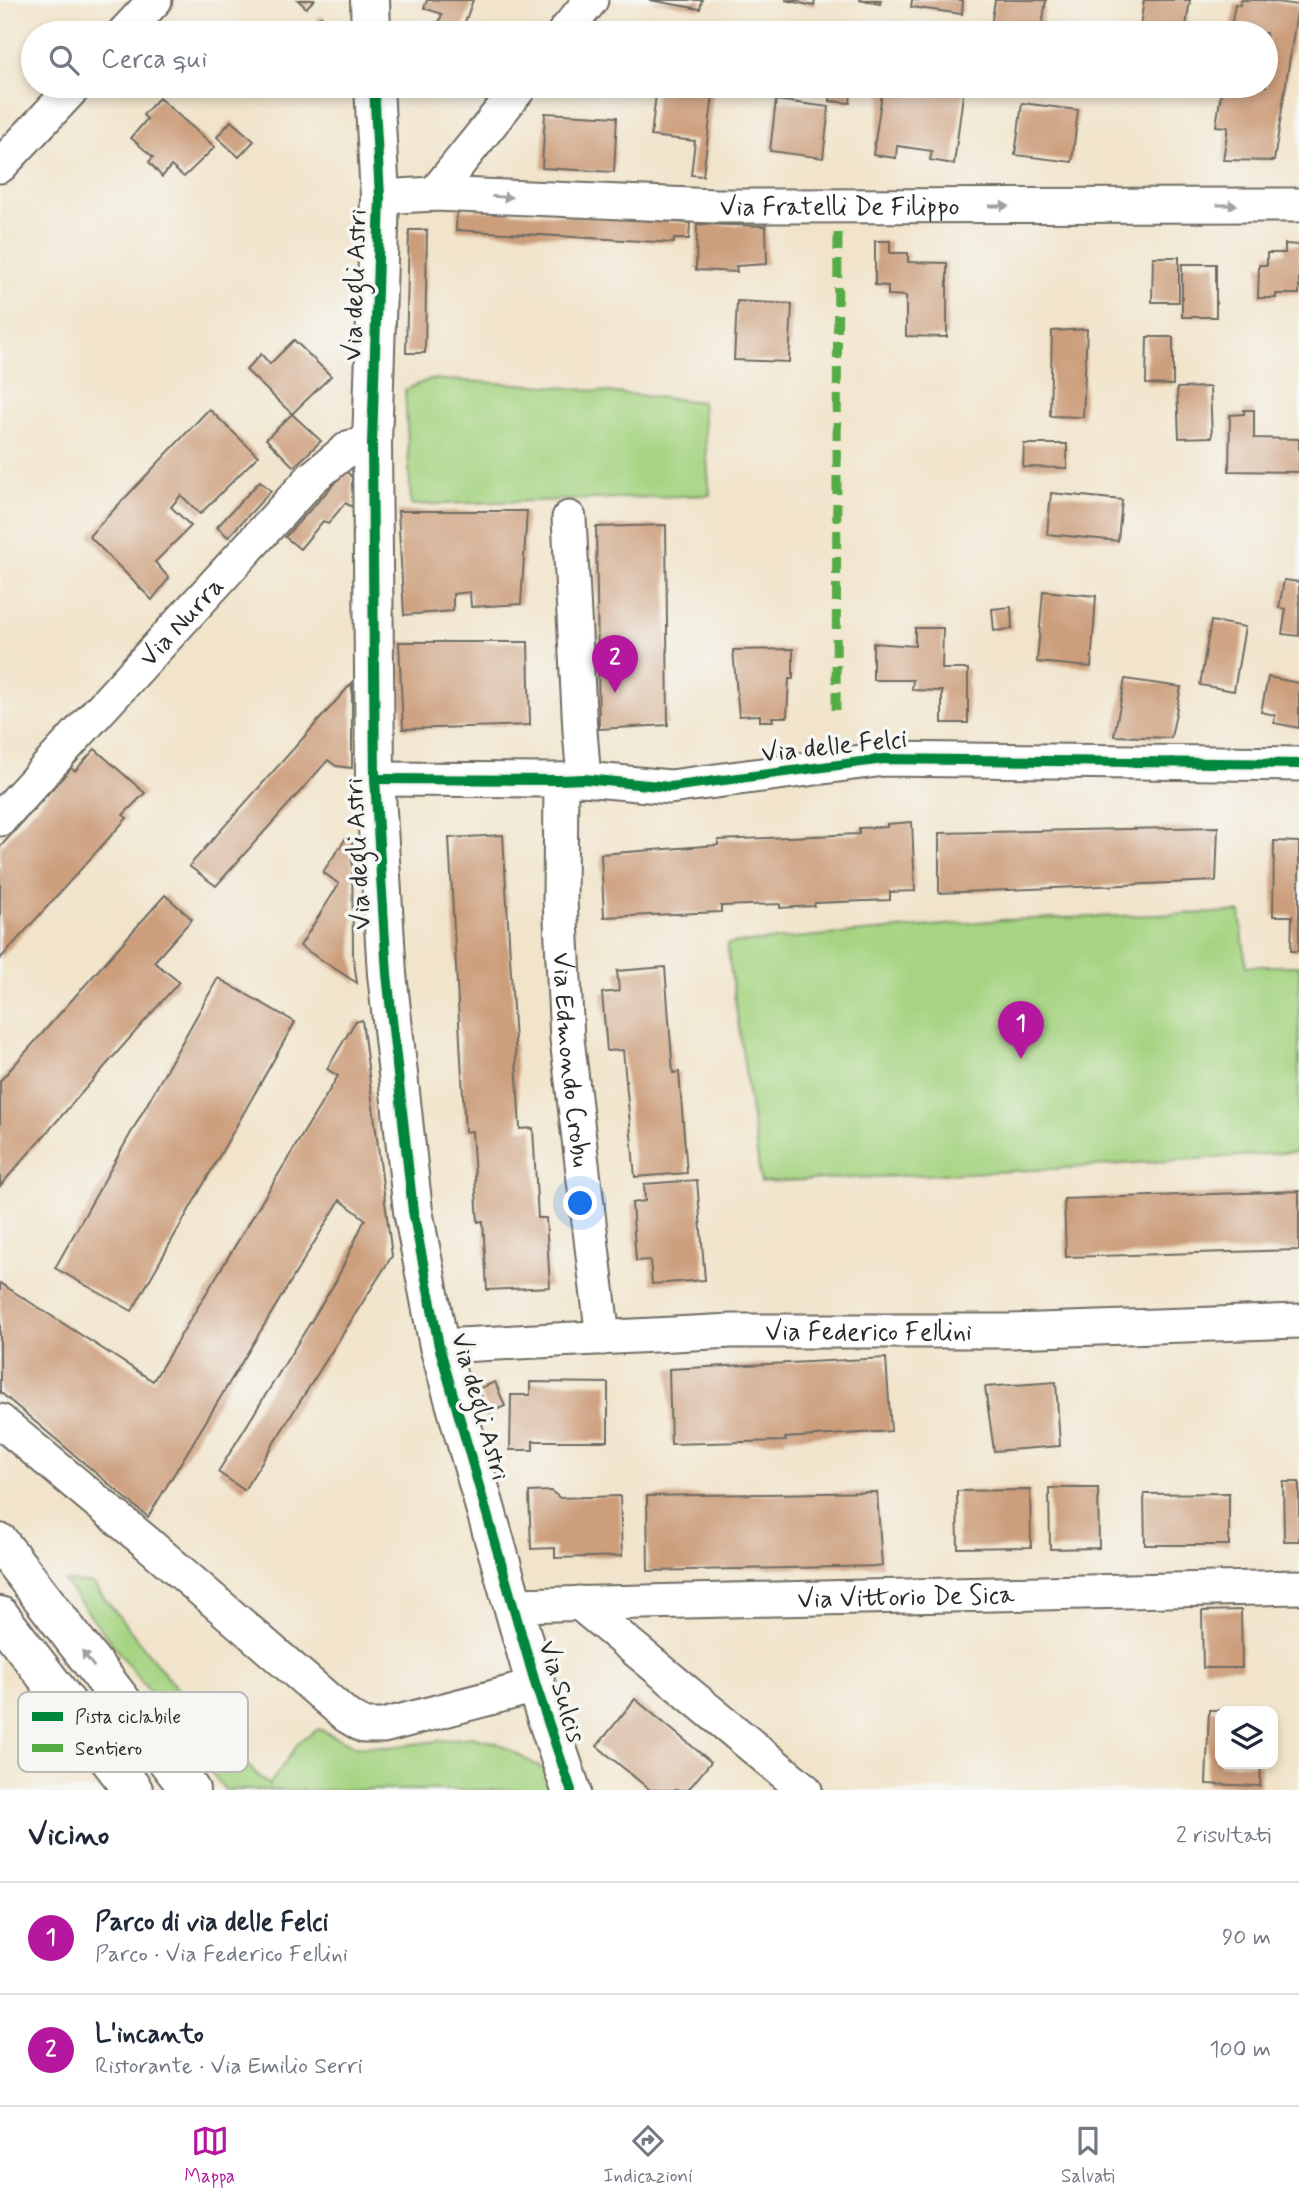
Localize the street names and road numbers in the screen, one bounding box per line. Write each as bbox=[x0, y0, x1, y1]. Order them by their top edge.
street label: Via Fratelli De Filippo bbox=[720, 191, 960, 225]
street label: Via degli Astri bbox=[336, 209, 379, 362]
street label: Via Nurra bbox=[133, 571, 232, 675]
street label: Via delle Felci bbox=[760, 722, 909, 772]
street label: Via degli Astri bbox=[338, 777, 383, 931]
street label: Via Edmondo Crobu bbox=[544, 951, 597, 1169]
street label: Via Federico Fellini bbox=[765, 1316, 972, 1350]
street label: Via degli Astri bbox=[439, 1329, 516, 1485]
street label: Via Vittorio De Sica bbox=[797, 1579, 1015, 1618]
street label: Via Sulcis bbox=[529, 1636, 593, 1747]

